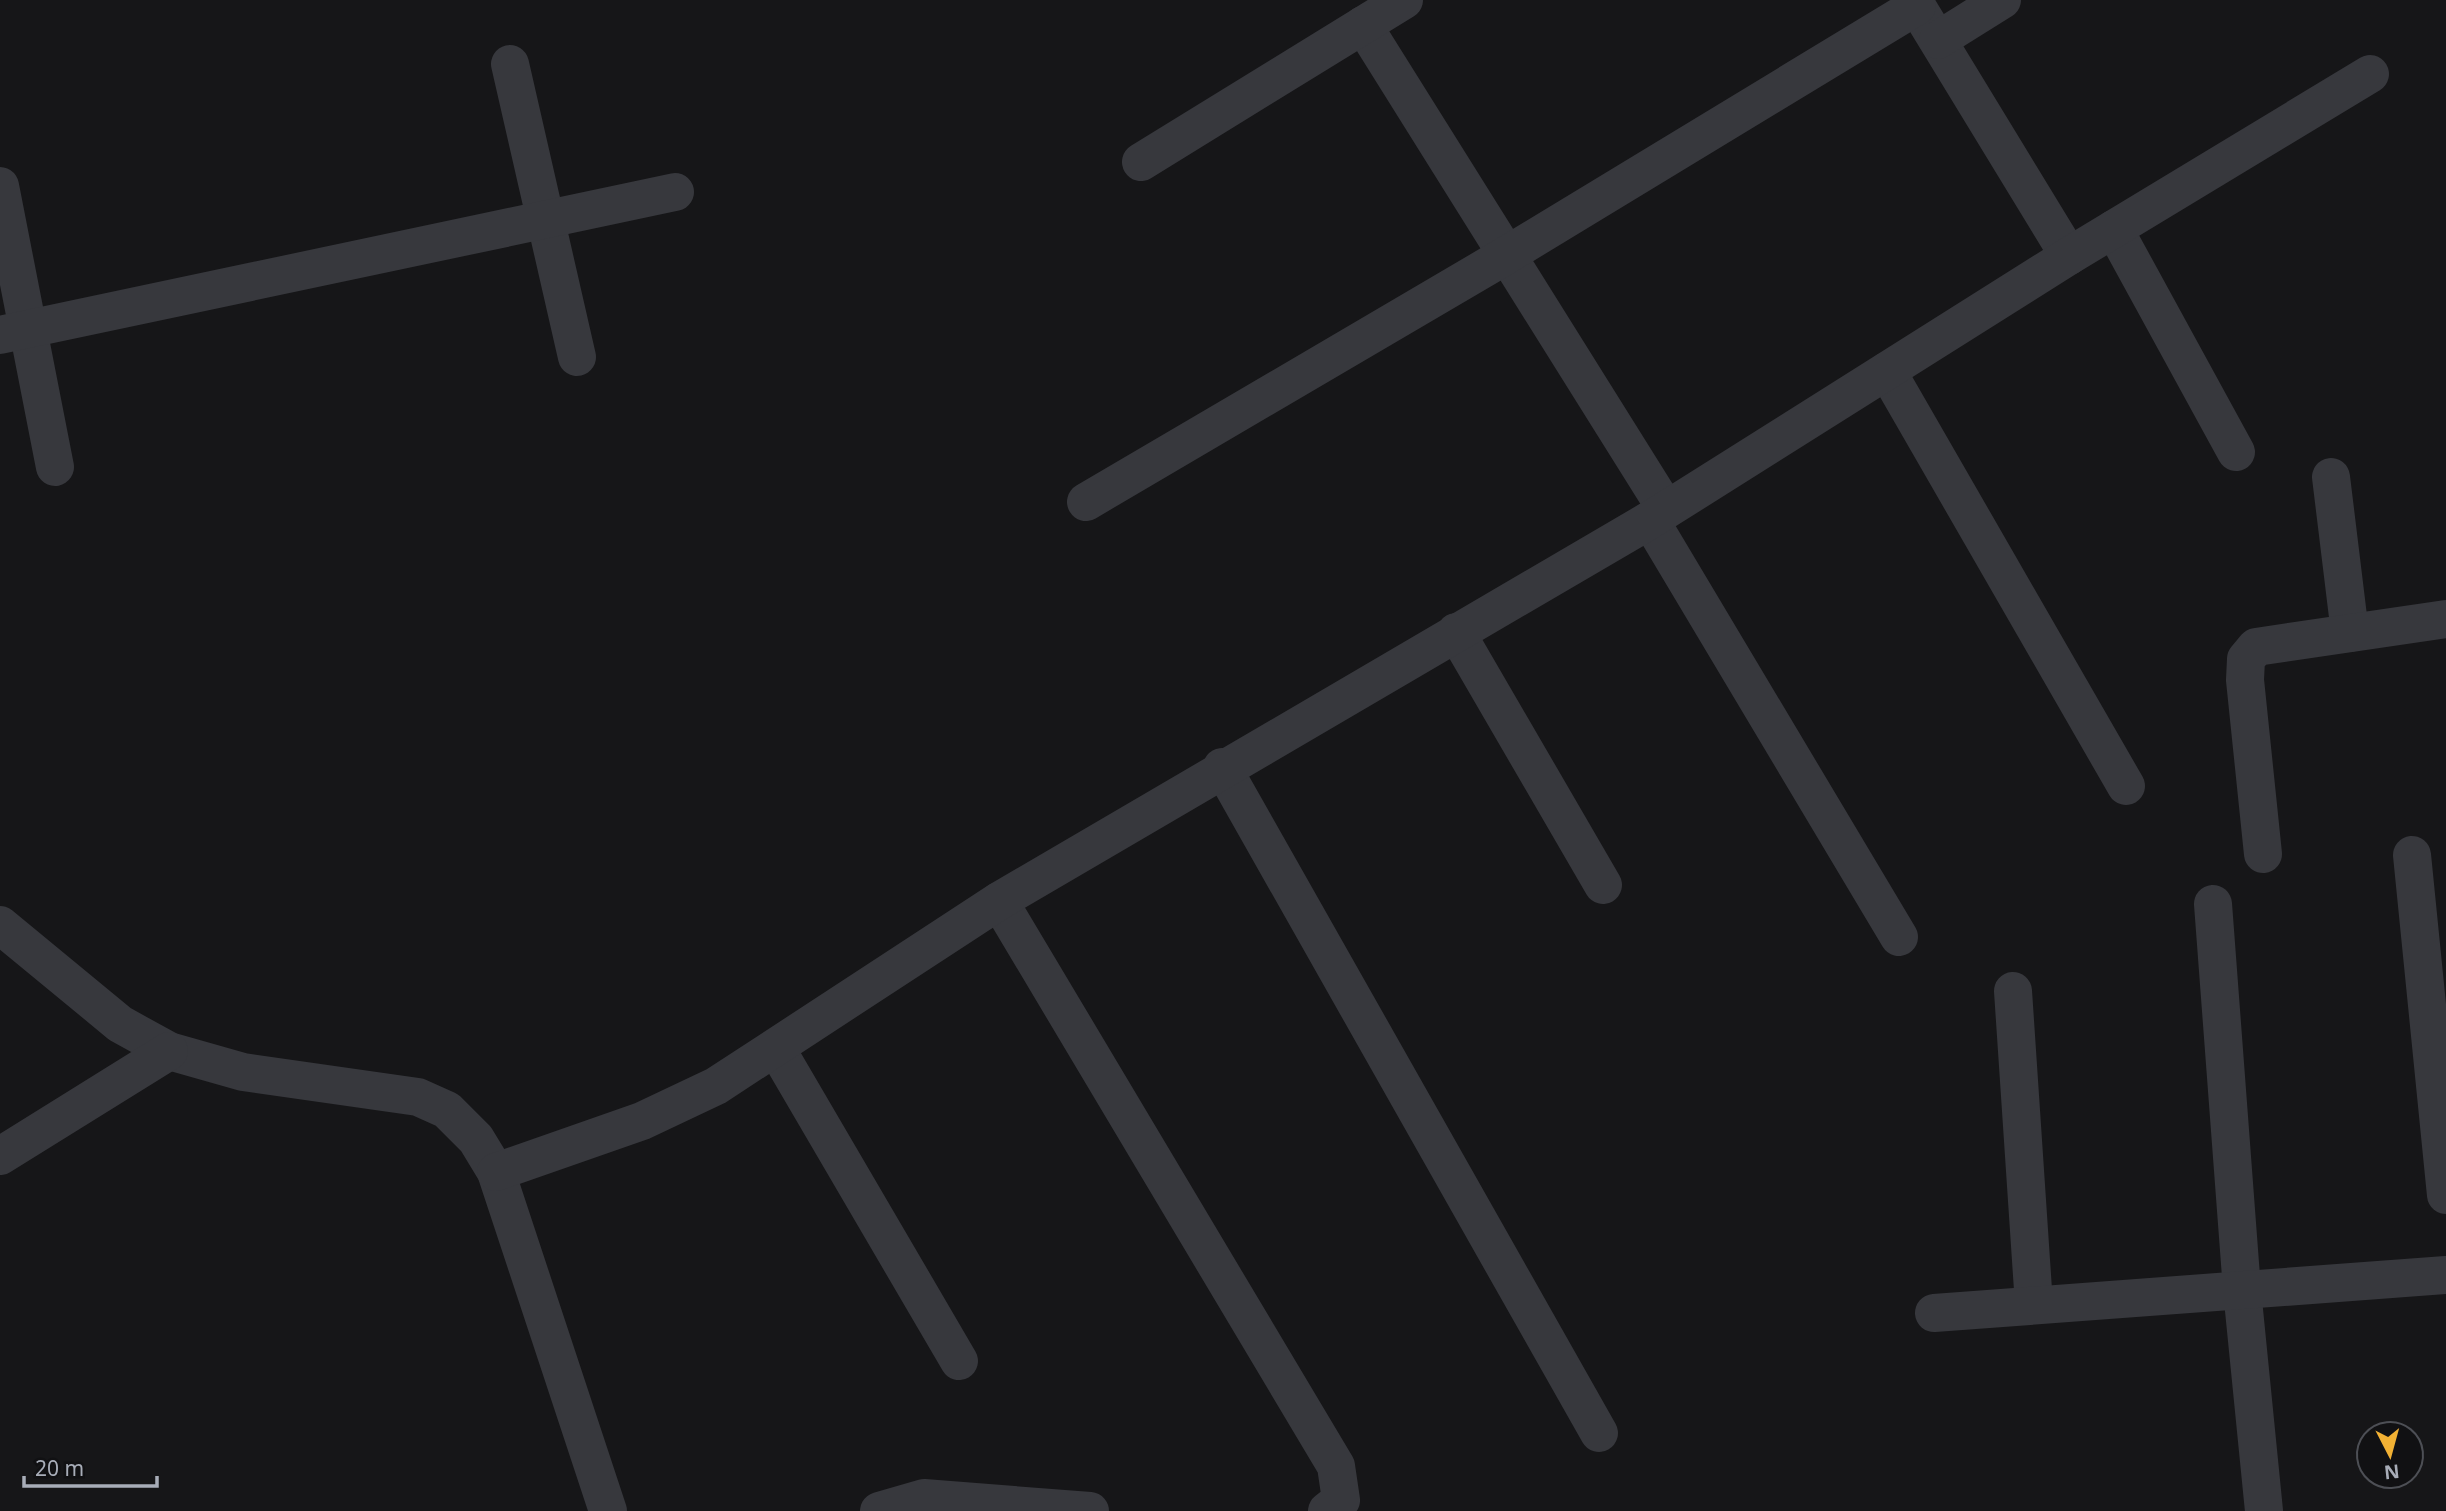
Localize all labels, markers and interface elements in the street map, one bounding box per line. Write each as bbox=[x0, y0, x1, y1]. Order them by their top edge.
north arrow bbox=[2355, 1420, 2425, 1490]
scale bar bbox=[24, 1444, 158, 1488]
text: 20 m bbox=[35, 1454, 84, 1482]
text: N bbox=[2383, 1458, 2401, 1486]

